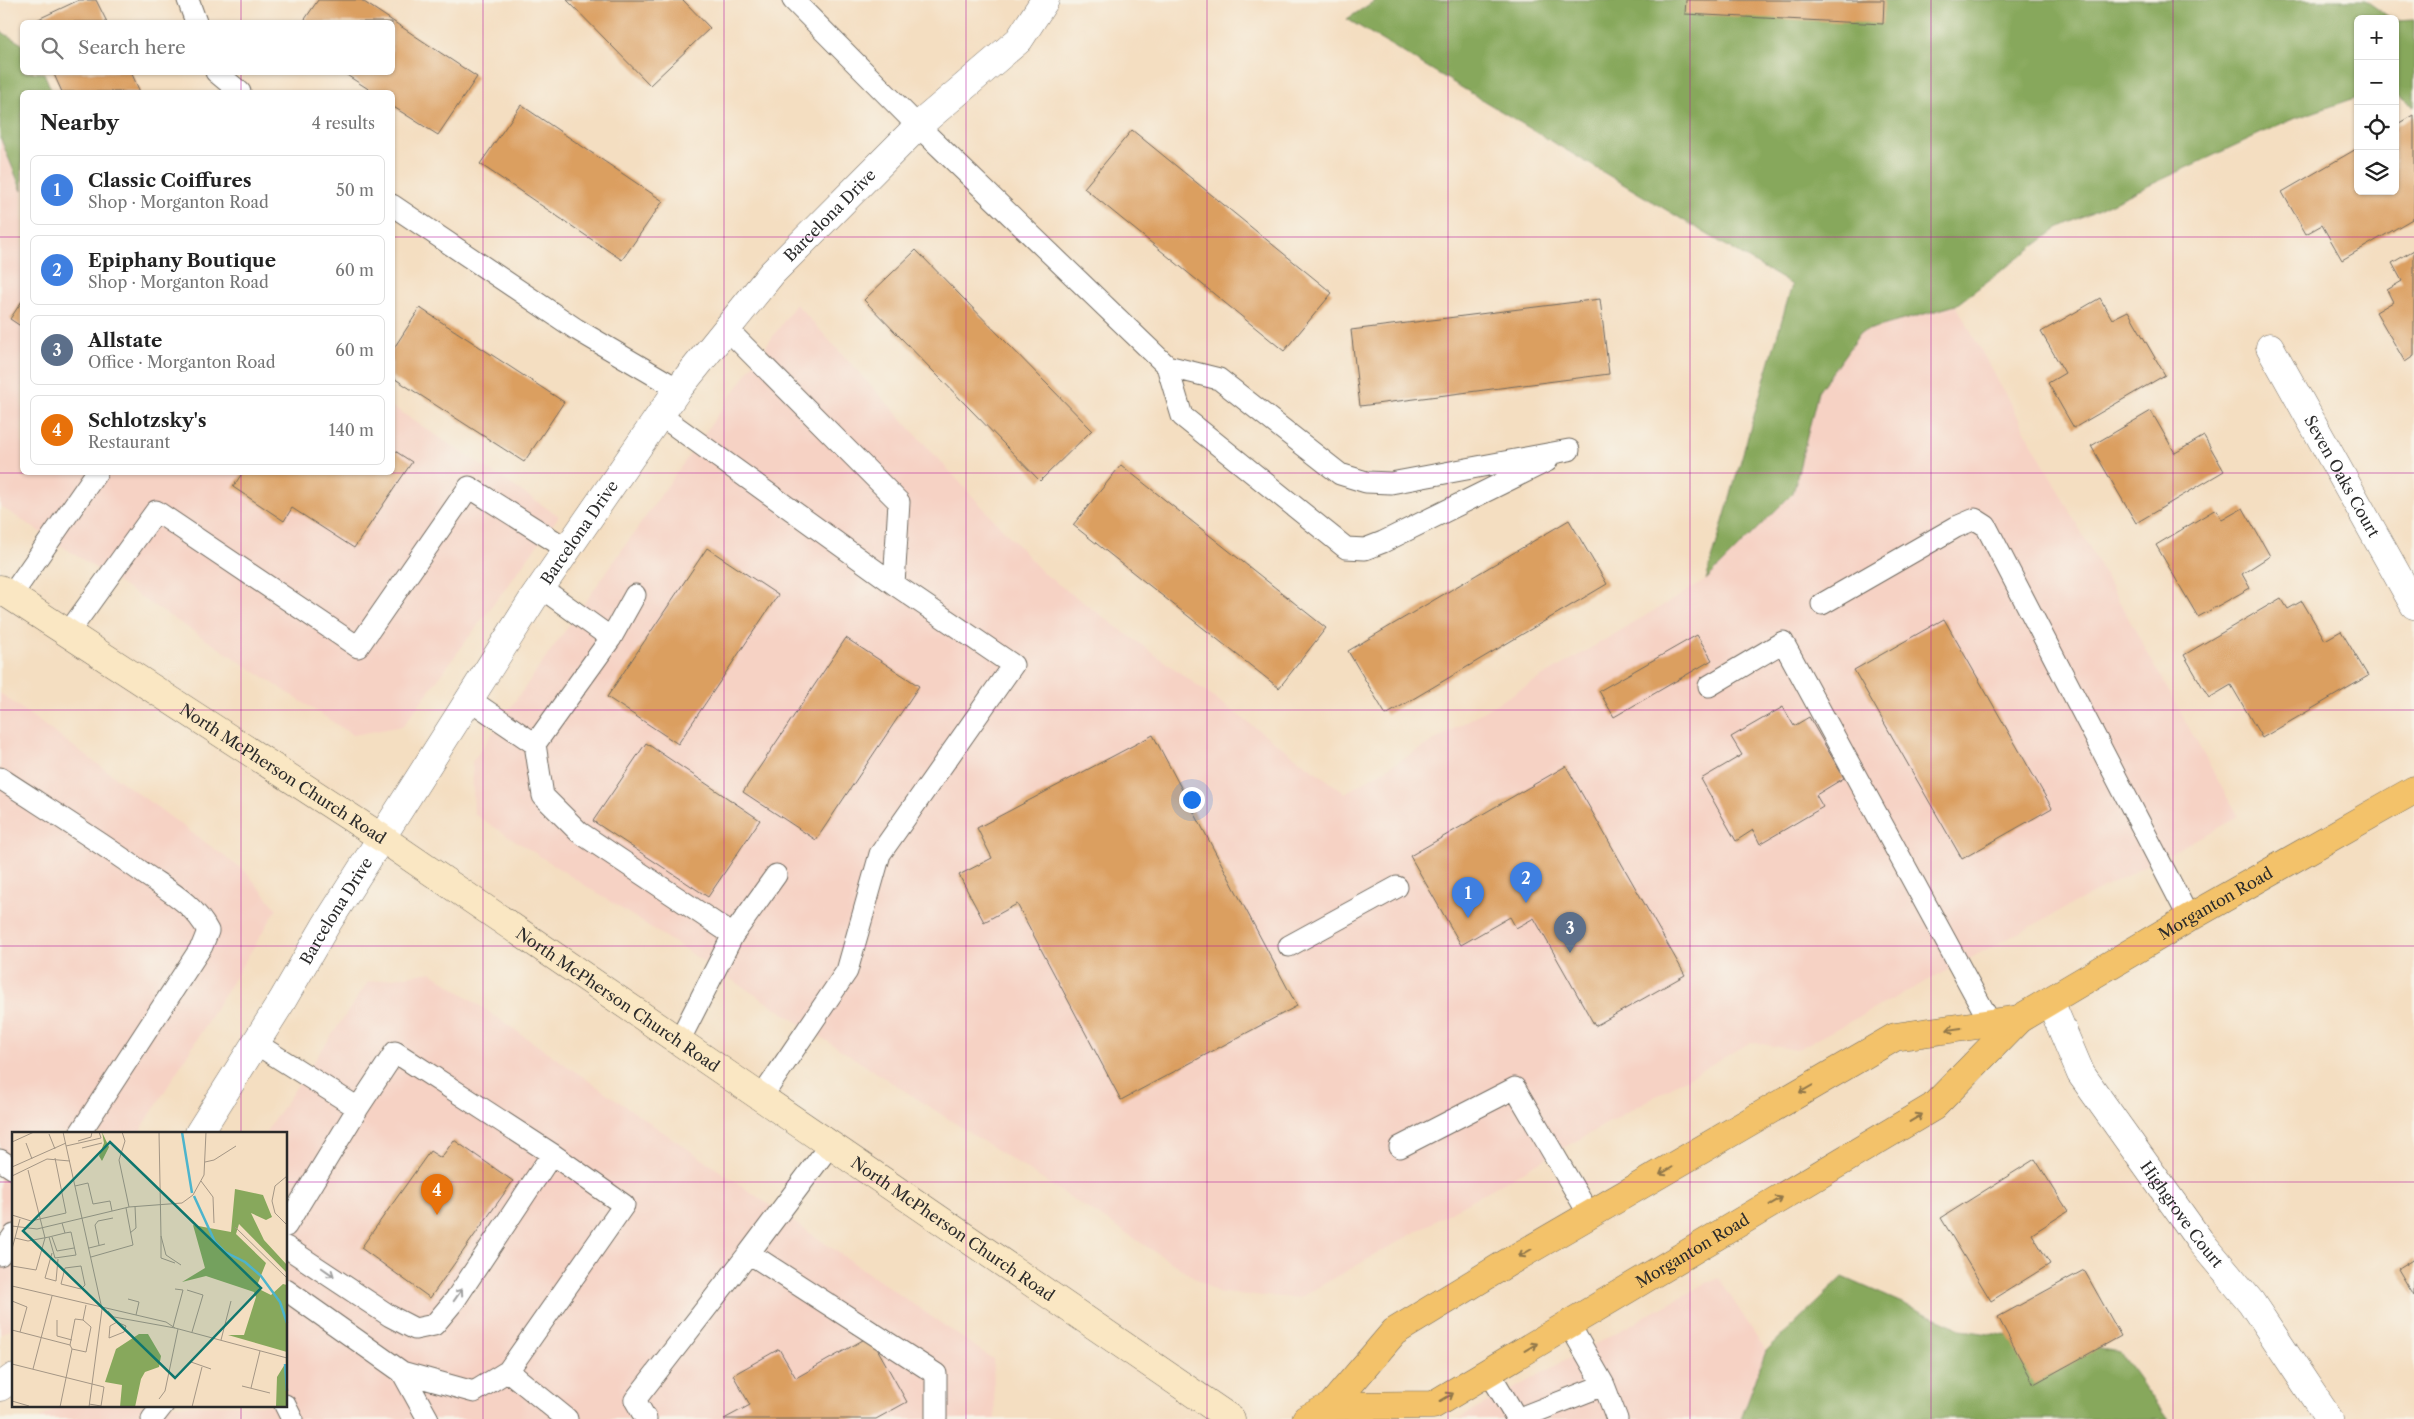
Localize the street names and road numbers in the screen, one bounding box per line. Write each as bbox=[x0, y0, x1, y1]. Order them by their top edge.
street label: Barcelona Drive bbox=[779, 165, 880, 266]
street label: Seven Oaks Court bbox=[2300, 412, 2384, 541]
street label: Barcelona Drive bbox=[536, 476, 622, 588]
street label: North McPherson Church Road bbox=[176, 699, 390, 848]
street label: Barcelona Drive bbox=[295, 853, 376, 968]
street label: Morganton Road bbox=[2155, 863, 2276, 944]
street label: North McPherson Church Road bbox=[513, 923, 724, 1076]
street label: North McPherson Church Road bbox=[848, 1152, 1059, 1306]
street label: Highgrove Court bbox=[2136, 1157, 2228, 1272]
street label: Morganton Road bbox=[1632, 1209, 1753, 1292]

